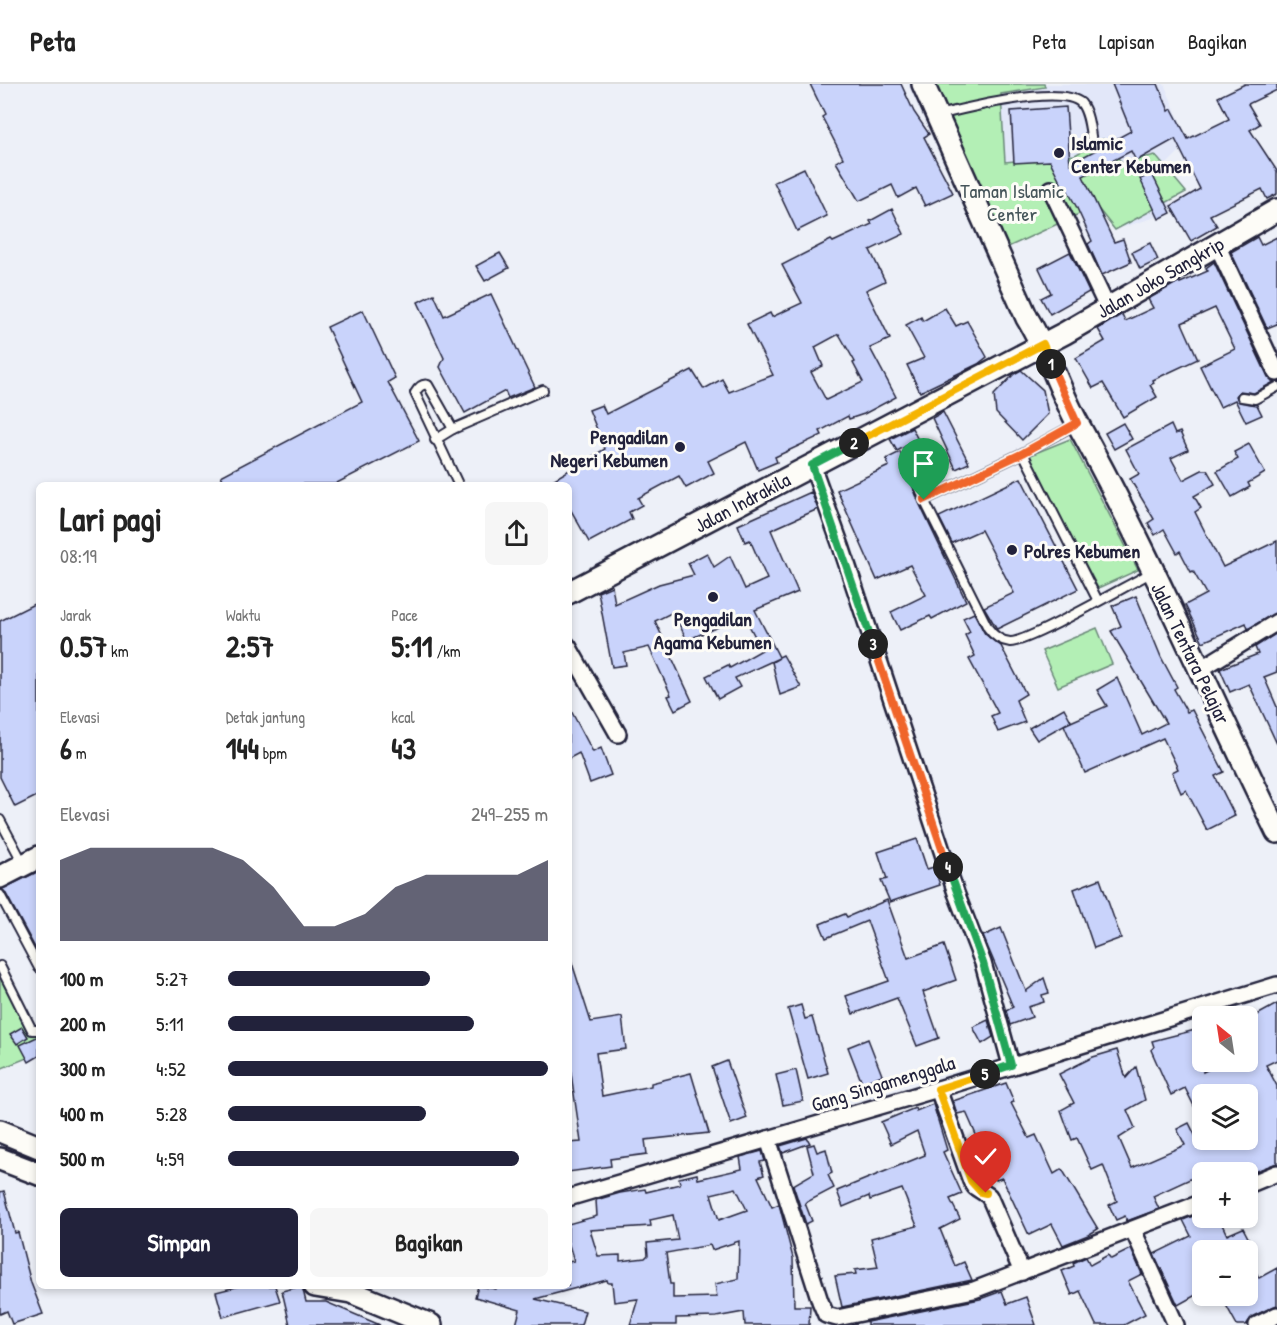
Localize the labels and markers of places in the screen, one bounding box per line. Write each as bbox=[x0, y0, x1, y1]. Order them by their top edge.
place label: Islamic Center Kebumen bbox=[1071, 129, 1191, 179]
marker: Islamic Center Kebumen bbox=[1052, 146, 1066, 160]
pin: 1 bbox=[1036, 349, 1066, 379]
place label: Pengadilan Negeri Kebumen bbox=[551, 423, 668, 474]
pin: 2 bbox=[839, 428, 869, 458]
pin bbox=[898, 438, 949, 500]
marker: Pengadilan Negeri Kebumen bbox=[673, 440, 687, 454]
place label: Polres Kebumen bbox=[1024, 537, 1140, 564]
marker: Polres Kebumen bbox=[1005, 543, 1019, 557]
marker: Pengadilan Agama Kebumen bbox=[706, 590, 720, 604]
place label: Pengadilan Agama Kebumen bbox=[654, 605, 772, 656]
pin: 3 bbox=[858, 629, 888, 659]
pin: 4 bbox=[933, 852, 963, 882]
pin: 5 bbox=[970, 1059, 1000, 1089]
pin bbox=[960, 1131, 1011, 1193]

